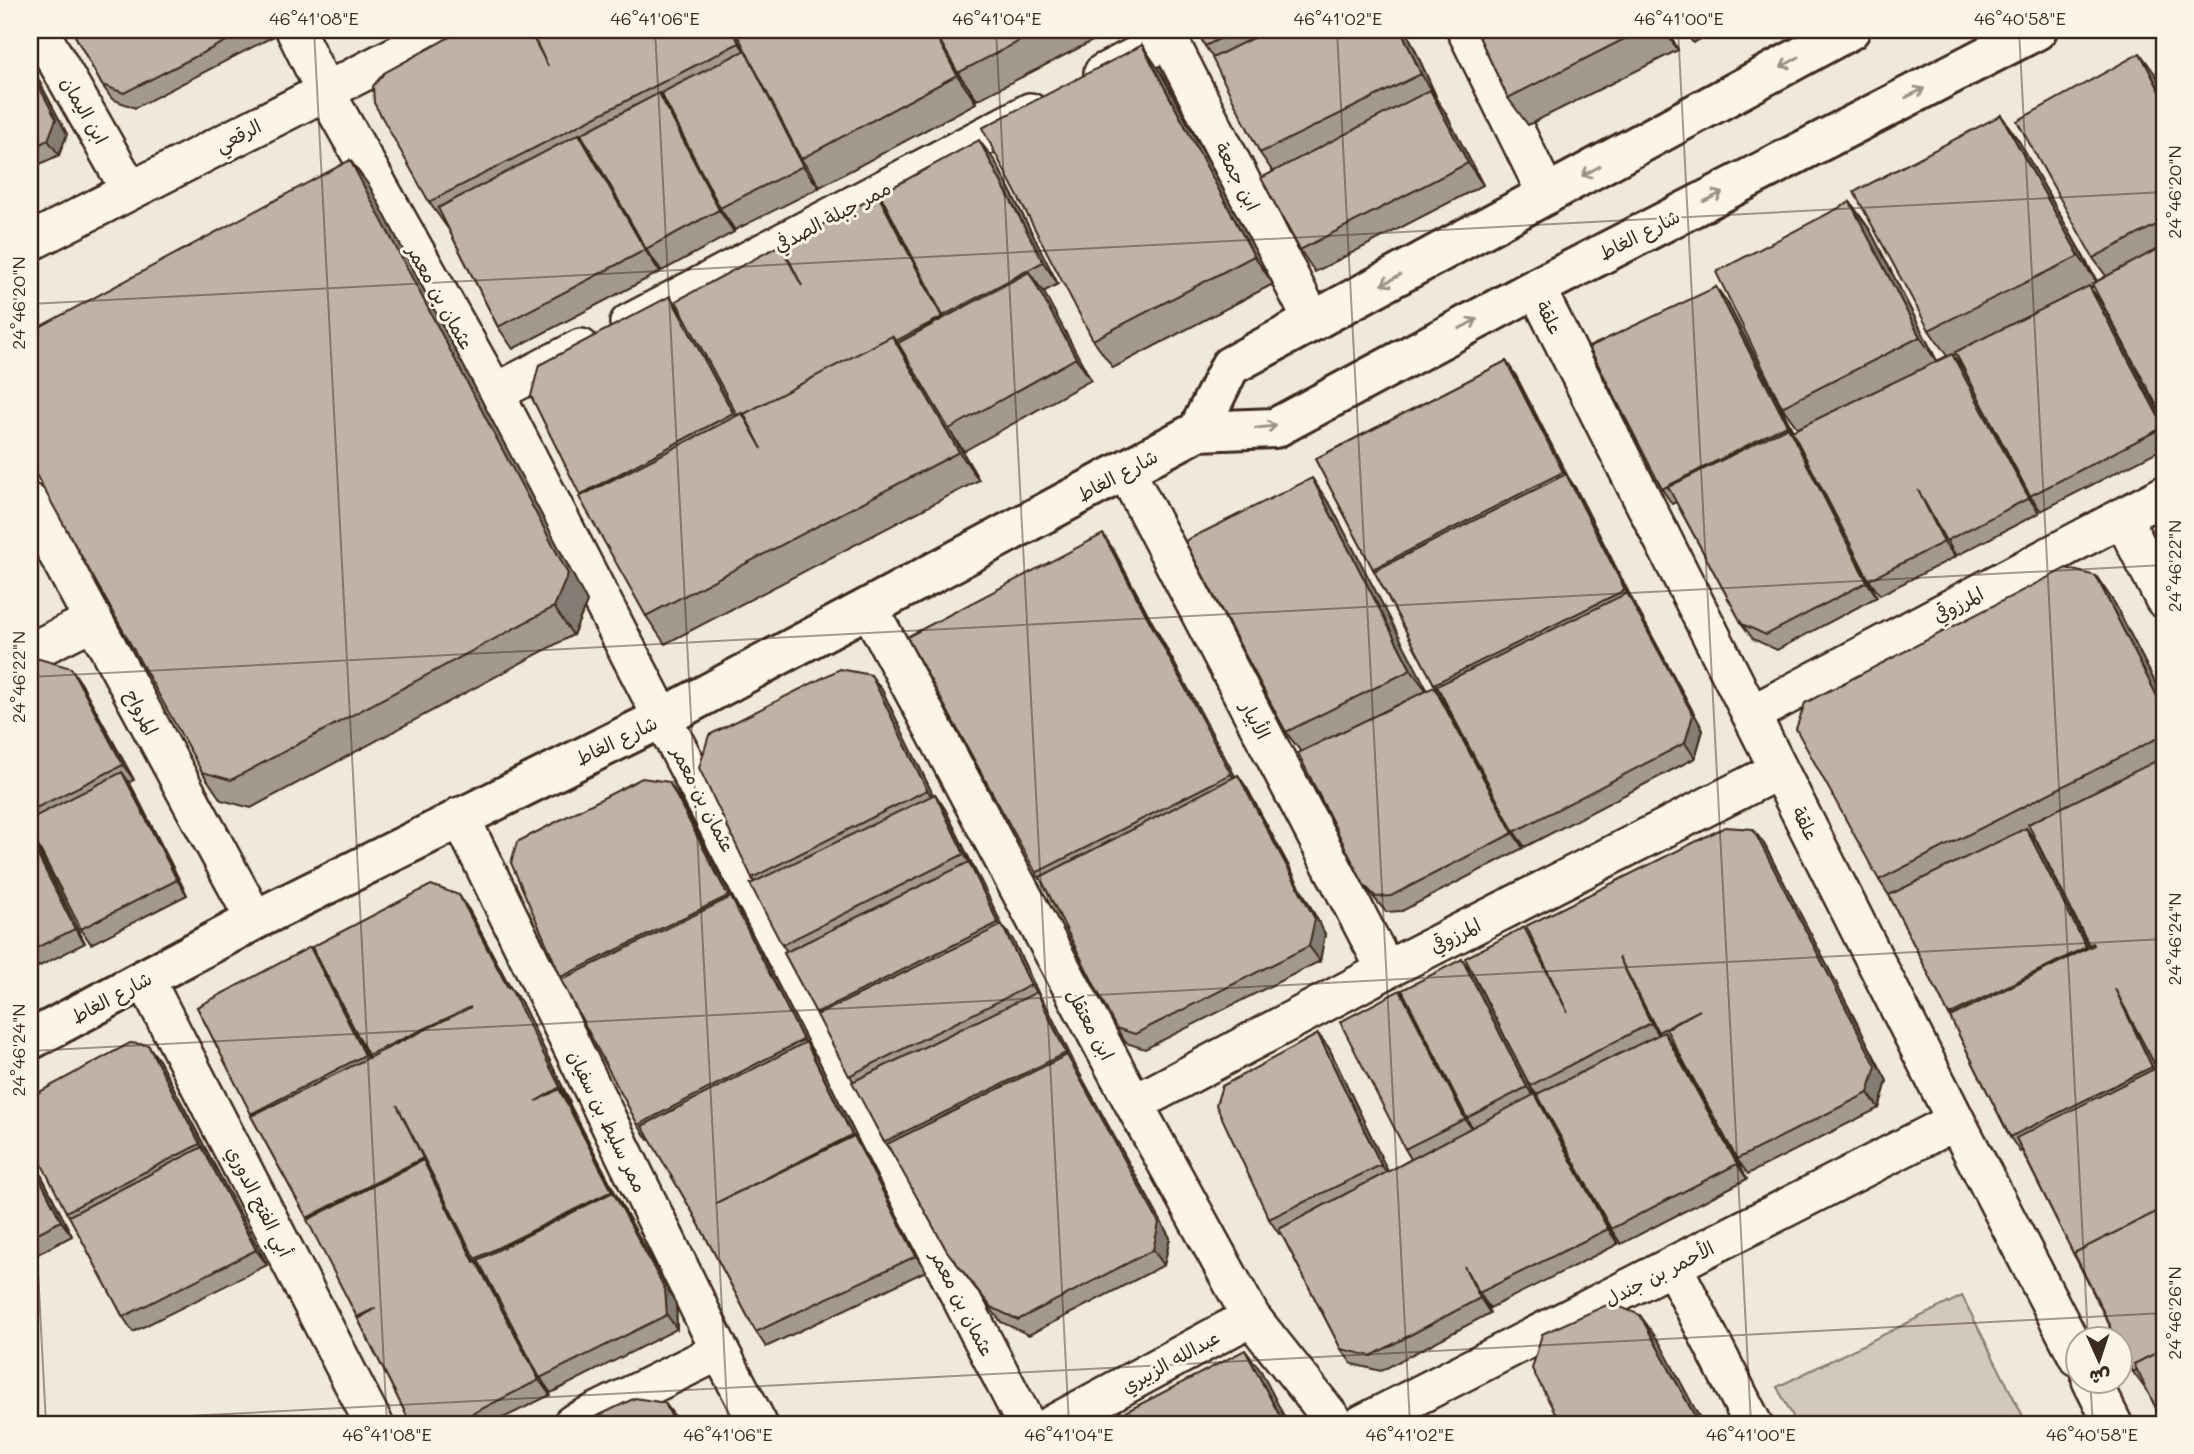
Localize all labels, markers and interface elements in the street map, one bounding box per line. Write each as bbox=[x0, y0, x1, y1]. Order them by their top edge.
text: 46°41'08"E bbox=[269, 6, 359, 30]
text: 46°41'06"E bbox=[610, 6, 700, 30]
text: 46°41'04"E bbox=[952, 6, 1042, 30]
text: 46°41'02"E bbox=[1294, 6, 1382, 30]
text: 46°41'00"E bbox=[1634, 6, 1724, 30]
text: 46°40'58"E bbox=[1974, 6, 2066, 30]
one-way arrow bbox=[1781, 56, 1801, 70]
street label: ابن اليمان bbox=[56, 72, 114, 148]
one-way arrow bbox=[1904, 85, 1925, 99]
street label: الرقعي bbox=[211, 113, 268, 162]
street label: ابن جمعة bbox=[1210, 137, 1266, 215]
text: 24°46'20"N bbox=[2162, 145, 2186, 239]
one-way arrow bbox=[1581, 164, 1601, 178]
street label: ممر جبلة الصدفي bbox=[769, 175, 896, 259]
one-way arrow bbox=[1702, 189, 1723, 203]
street label: شارع الغاط bbox=[1594, 203, 1685, 267]
street label: عثمان بن معمر bbox=[401, 239, 480, 354]
text: 24°46'20"N bbox=[6, 256, 30, 350]
one-way arrow bbox=[1381, 273, 1401, 287]
street label: علقة bbox=[1531, 296, 1569, 338]
one-way arrow bbox=[1457, 317, 1477, 331]
one-way arrow bbox=[1254, 421, 1277, 434]
street label: شارع الغاط bbox=[1072, 443, 1163, 508]
text: 24°46'22"N bbox=[2162, 520, 2186, 612]
street label: المرزوقي bbox=[1928, 580, 1989, 629]
text: 24°46'22"N bbox=[6, 631, 30, 723]
street label: المرواح bbox=[119, 685, 164, 740]
street label: الأبيار bbox=[1235, 695, 1276, 743]
street label: شارع الغاط bbox=[571, 709, 662, 772]
street label: عثمان بن معمر bbox=[666, 740, 741, 856]
street label: علقة bbox=[1787, 802, 1825, 844]
text: 24°46'24"N bbox=[2162, 892, 2186, 986]
street label: المرزوقي bbox=[1425, 912, 1486, 960]
street label: شارع الغاط bbox=[66, 965, 157, 1030]
street label: ابن معتقل bbox=[1062, 984, 1120, 1064]
text: 24°46'24"N bbox=[6, 1003, 30, 1097]
street label: ممر سليط بن سفيان bbox=[563, 1046, 653, 1196]
street label: أبي الفتح الدوري bbox=[217, 1141, 299, 1263]
street label: الأحمر بن جندل bbox=[1600, 1235, 1718, 1311]
street label: عثمان بن معمر bbox=[925, 1244, 1000, 1360]
text: 24°46'26"N bbox=[2162, 1266, 2186, 1360]
street label: عبدالله الزبيري bbox=[1116, 1324, 1225, 1401]
north arrow bbox=[2064, 1324, 2134, 1394]
text: ش bbox=[2089, 1364, 2111, 1391]
text: 46°41'08"E bbox=[342, 1422, 432, 1446]
text: 46°41'06"E bbox=[683, 1422, 773, 1446]
text: 46°41'04"E bbox=[1024, 1422, 1114, 1446]
text: 46°41'02"E bbox=[1366, 1422, 1454, 1446]
text: 46°41'00"E bbox=[1706, 1422, 1796, 1446]
text: 46°40'58"E bbox=[2046, 1422, 2138, 1446]

